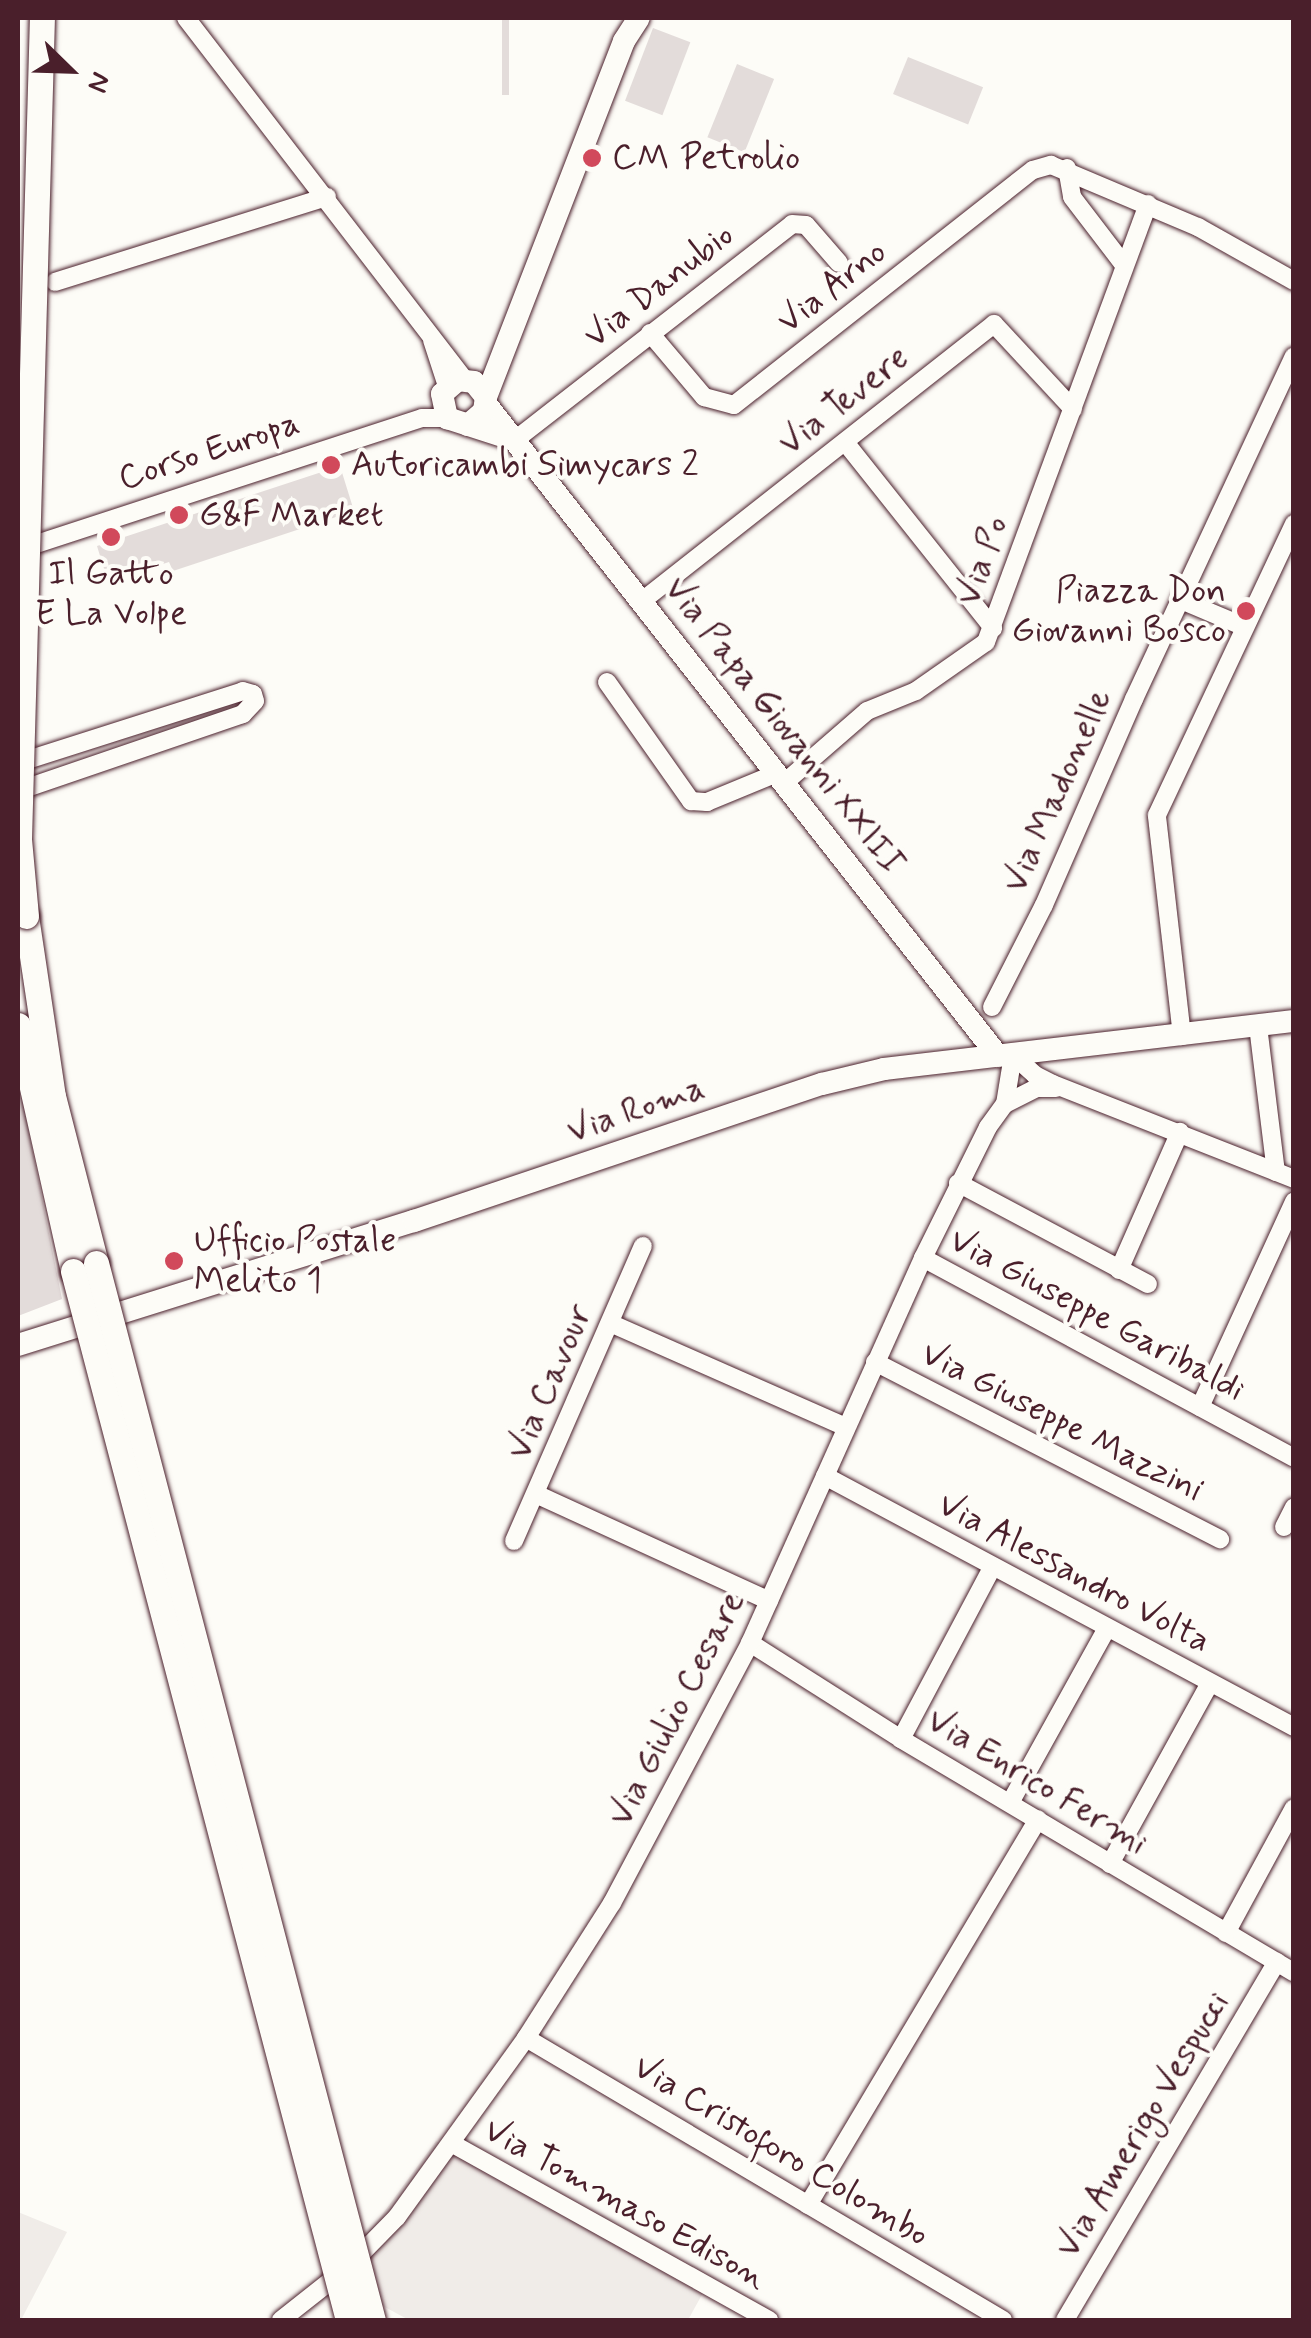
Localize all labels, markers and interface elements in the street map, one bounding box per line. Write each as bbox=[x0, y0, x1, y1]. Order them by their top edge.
north arrow bbox=[20, 20, 120, 120]
text: N bbox=[77, 66, 119, 98]
place label: CM Petrolio bbox=[612, 137, 790, 179]
marker: CM Petrolio bbox=[581, 147, 603, 169]
street label: Via Danubio bbox=[578, 216, 740, 356]
street label: Via Arno bbox=[769, 231, 895, 343]
street label: Via Tevere bbox=[771, 338, 917, 464]
street label: Corso Europa bbox=[115, 403, 303, 499]
place label: Autoricambi Simycars 2 bbox=[351, 444, 700, 486]
marker: Autoricambi Simycars 2 bbox=[320, 454, 342, 476]
place label: G&F Market bbox=[199, 494, 387, 536]
marker: G&F Market bbox=[168, 504, 190, 526]
street label: Via Po bbox=[948, 512, 1018, 610]
marker: Il Gatto E La Volpe bbox=[100, 526, 122, 548]
place label: Il Gatto E La Volpe bbox=[34, 553, 188, 635]
street label: Via Papa Giovanni XXIII bbox=[656, 570, 912, 882]
place label: Piazza Don Giovanni Bosco bbox=[1014, 570, 1226, 652]
marker: Piazza Don Giovanni Bosco bbox=[1235, 600, 1257, 622]
street label: Via Madonelle bbox=[995, 684, 1121, 898]
street label: Via Roma bbox=[562, 1067, 710, 1153]
place label: Ufficio Postale Melito 1 bbox=[194, 1220, 394, 1302]
street label: Via Giuseppe Garibaldi bbox=[944, 1220, 1250, 1410]
marker: Ufficio Postale Melito 1 bbox=[163, 1250, 185, 1272]
street label: Via Cavour bbox=[498, 1296, 602, 1468]
street label: Via Giuseppe Mazzini bbox=[916, 1334, 1208, 1510]
street label: Via Alessandro Volta bbox=[929, 1483, 1219, 1663]
street label: Via Giulio Cesare bbox=[601, 1588, 753, 1830]
street label: Via Enrico Fermi bbox=[919, 1699, 1155, 1865]
street label: Via Amerigo Vespucci bbox=[1047, 1984, 1239, 2266]
street label: Via Cristoforo Colombo bbox=[626, 2046, 936, 2256]
street label: Via Tommaso Edison bbox=[477, 2109, 773, 2299]

